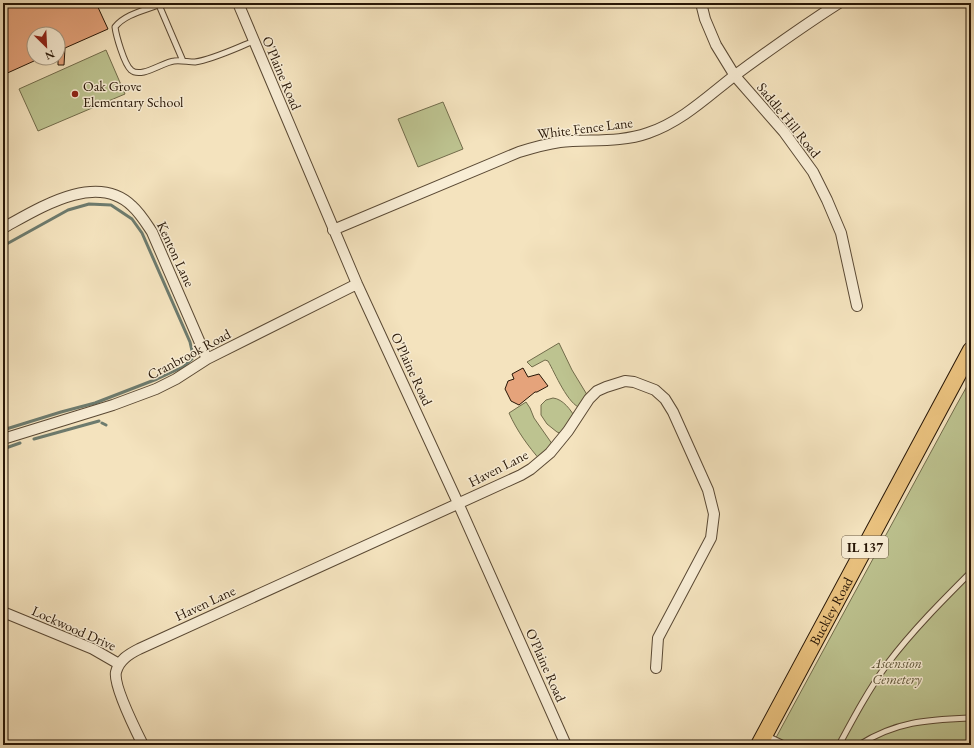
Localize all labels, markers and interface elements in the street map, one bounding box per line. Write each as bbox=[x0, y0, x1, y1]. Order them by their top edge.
north arrow bbox=[26, 26, 66, 66]
street label: O'Plaine Road bbox=[258, 33, 306, 114]
text: N bbox=[43, 47, 57, 63]
place label: Oak Grove Elementary School bbox=[83, 77, 184, 111]
street label: Saddle Hill Road bbox=[753, 79, 825, 162]
marker: Oak Grove Elementary School bbox=[70, 89, 80, 99]
street label: White Fence Lane bbox=[536, 113, 634, 143]
street label: Kenton Lane bbox=[153, 218, 199, 290]
street label: Cranbrook Road bbox=[144, 324, 235, 383]
street label: O'Plaine Road bbox=[387, 330, 437, 409]
street label: Haven Lane bbox=[465, 445, 531, 491]
road number: IL 137 bbox=[842, 536, 888, 558]
street label: Buckley Road bbox=[805, 573, 857, 648]
street label: Haven Lane bbox=[172, 581, 239, 625]
street label: Lockwood Drive bbox=[29, 601, 119, 655]
street label: O'Plaine Road bbox=[522, 625, 571, 705]
park label: Ascension Cemetery bbox=[871, 654, 922, 688]

